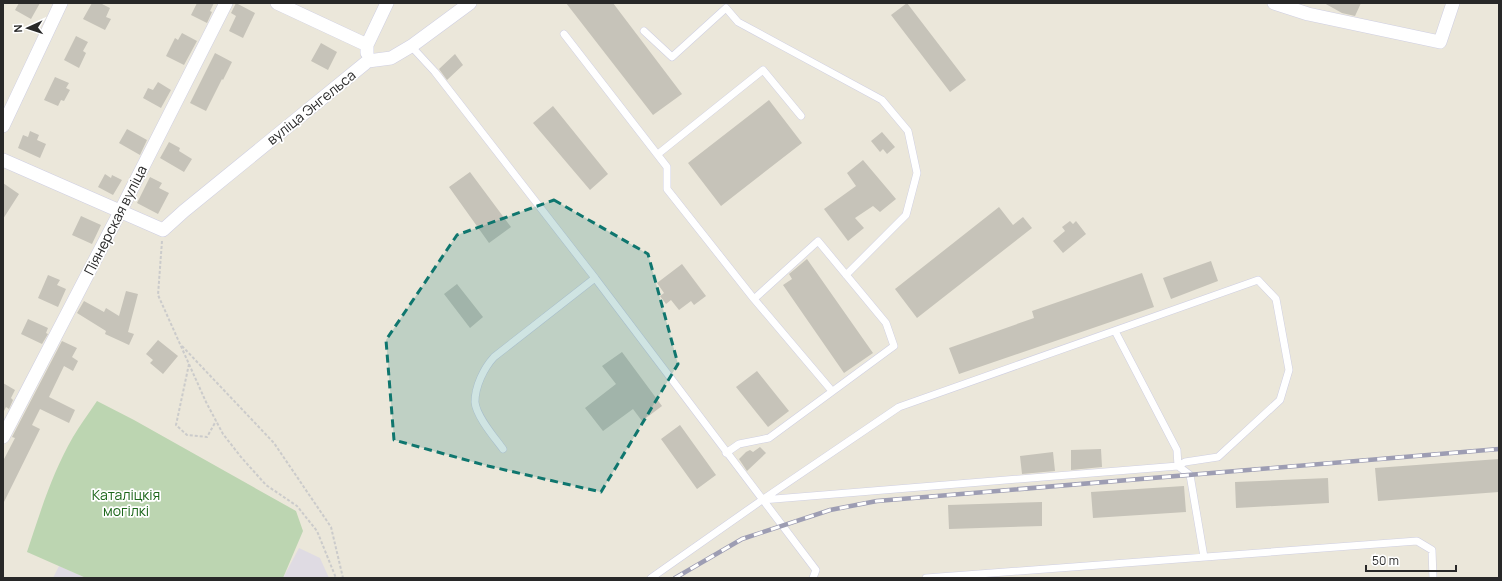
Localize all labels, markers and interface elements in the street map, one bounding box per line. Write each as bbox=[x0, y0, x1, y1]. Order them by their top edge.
north arrow bbox=[8, 8, 48, 48]
text: N bbox=[10, 24, 25, 33]
street label: вуліца Энгельса bbox=[263, 65, 359, 149]
street label: Піянерская вуліца bbox=[79, 162, 151, 278]
park label: Каталіцкія могілкі bbox=[92, 485, 160, 520]
scale bar bbox=[1366, 547, 1456, 573]
text: 50 m bbox=[1372, 552, 1399, 569]

